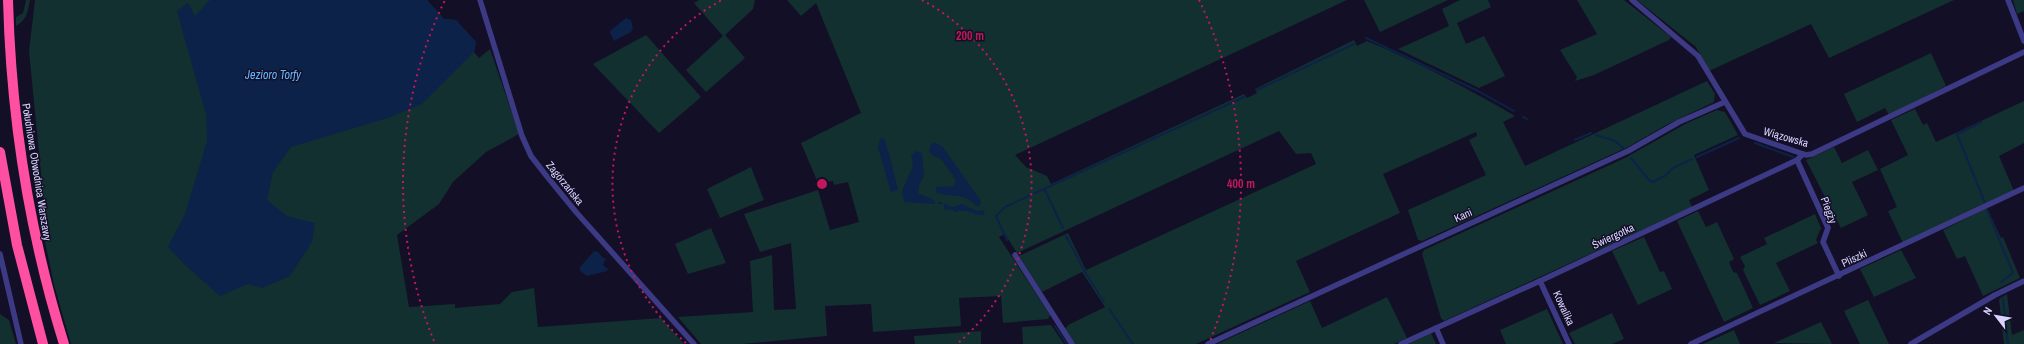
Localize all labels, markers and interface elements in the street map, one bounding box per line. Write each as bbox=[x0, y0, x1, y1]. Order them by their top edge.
text: 200 m bbox=[956, 28, 984, 44]
water label: Jezioro Torfy bbox=[244, 67, 302, 83]
street label: Południowa Obwodnica Warszawy bbox=[19, 102, 55, 242]
street label: Wiązowska bbox=[1762, 124, 1810, 150]
street label: Zagórzańska bbox=[543, 158, 587, 208]
text: 400 m bbox=[1227, 176, 1255, 192]
centre of rings bbox=[815, 177, 829, 191]
street label: Piegży bbox=[1818, 195, 1840, 226]
street label: Kani bbox=[1452, 205, 1474, 225]
street label: Świergotka bbox=[1590, 220, 1636, 252]
street label: Pliszki bbox=[1839, 246, 1869, 270]
street label: Kowalika bbox=[1550, 288, 1578, 328]
north arrow bbox=[1976, 296, 2016, 336]
text: N bbox=[1980, 304, 1995, 317]

